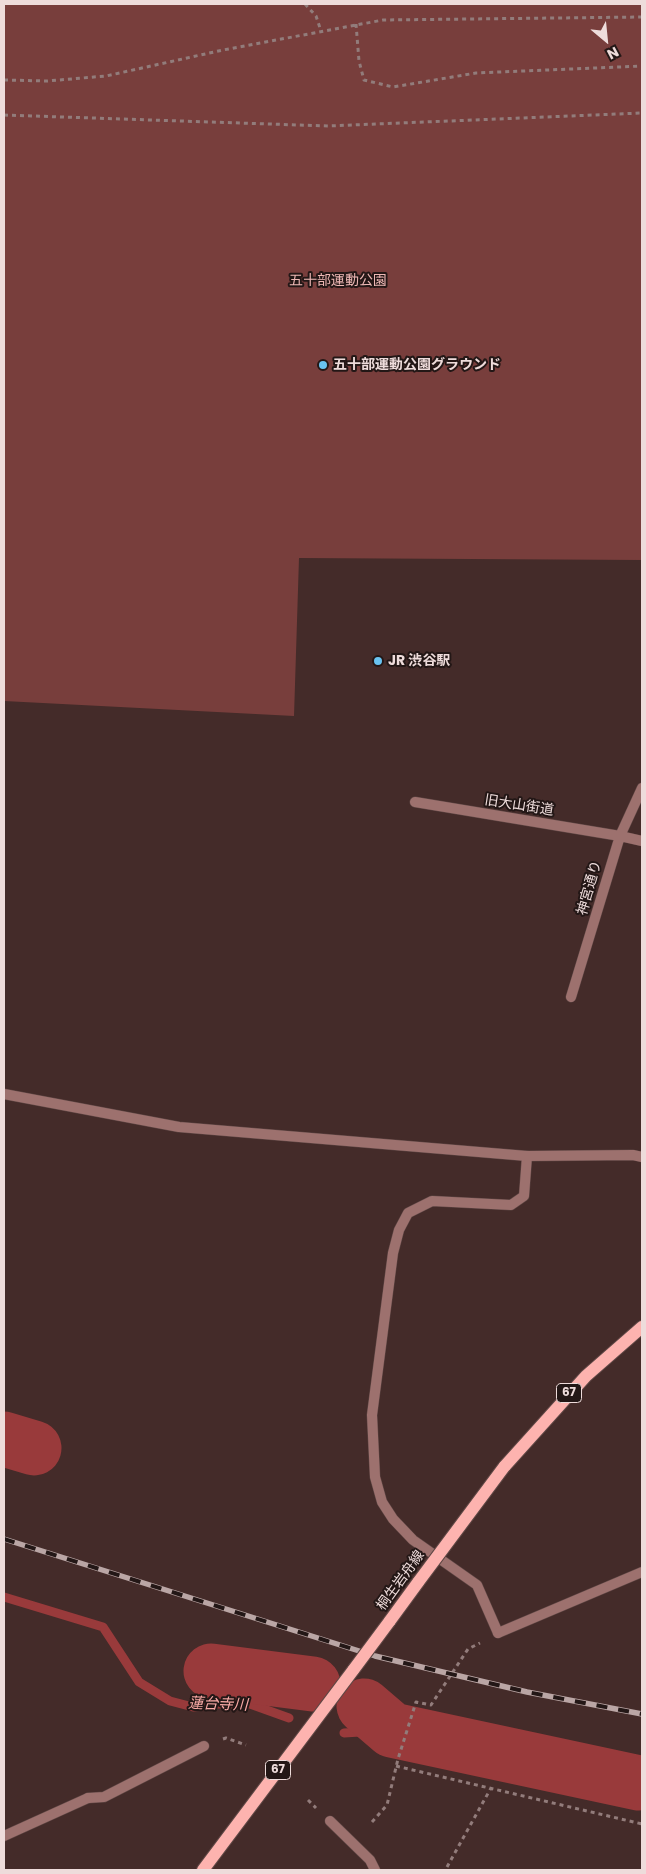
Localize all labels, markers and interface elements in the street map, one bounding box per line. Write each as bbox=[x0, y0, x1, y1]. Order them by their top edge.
north arrow bbox=[581, 15, 631, 65]
text: N bbox=[604, 42, 622, 65]
park label: 五十部運動公園 bbox=[289, 273, 387, 289]
place label: 五十部運動公園グラウンド bbox=[333, 357, 501, 373]
marker: 五十部運動公園グラウンド bbox=[317, 359, 329, 371]
place label: JR 渋谷駅 bbox=[388, 653, 450, 669]
marker: JR 渋谷駅 bbox=[372, 655, 384, 667]
street label: 旧大山街道 bbox=[483, 792, 555, 820]
street label: 神宮通り bbox=[574, 859, 606, 917]
road number: 67 bbox=[556, 1384, 582, 1402]
street label: 桐生岩舟線 bbox=[374, 1548, 428, 1614]
water label: 蓮台寺川 bbox=[188, 1695, 248, 1715]
road number: 67 bbox=[266, 1760, 290, 1780]

